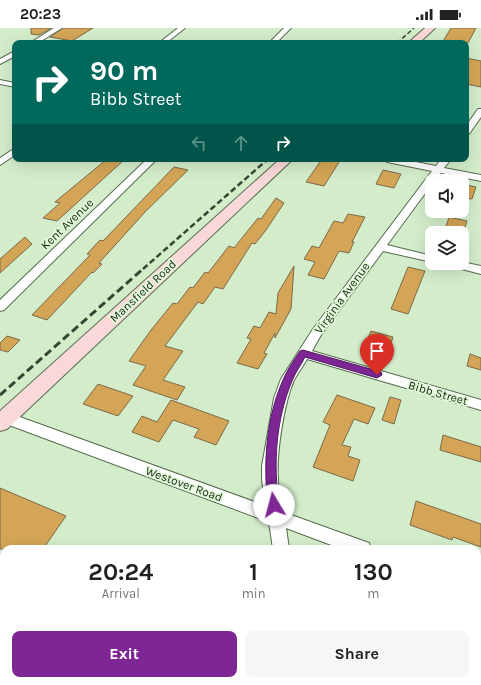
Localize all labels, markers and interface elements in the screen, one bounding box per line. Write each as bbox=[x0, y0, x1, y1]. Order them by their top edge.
text: 20:23 bbox=[20, 5, 61, 23]
text: 90 m bbox=[90, 54, 158, 87]
icon: right bbox=[24, 56, 76, 108]
text: Bibb Street bbox=[90, 88, 182, 110]
icon: left bbox=[188, 132, 210, 154]
icon: ahead bbox=[230, 132, 252, 154]
icon: right bbox=[272, 132, 294, 154]
map controls bbox=[425, 174, 469, 270]
button: sound bbox=[425, 174, 469, 218]
street label: Kent Avenue bbox=[38, 195, 96, 253]
button: layers bbox=[425, 226, 469, 270]
street label: Mansfield Road bbox=[107, 257, 179, 325]
street label: Virginia Avenue bbox=[311, 260, 373, 336]
pin bbox=[360, 334, 394, 375]
icon: arrive bbox=[366, 340, 388, 362]
street label: Bibb Street bbox=[407, 378, 470, 408]
street label: Westover Road bbox=[144, 464, 224, 504]
position arrow bbox=[253, 484, 295, 526]
text: 20:24 bbox=[88, 558, 153, 586]
text: 1 bbox=[249, 558, 258, 586]
text: 130 bbox=[354, 558, 393, 586]
text: Arrival bbox=[102, 586, 140, 601]
text: min bbox=[242, 586, 266, 601]
text: m bbox=[367, 586, 379, 601]
button: Exit bbox=[12, 631, 237, 677]
button: Share bbox=[245, 631, 469, 677]

